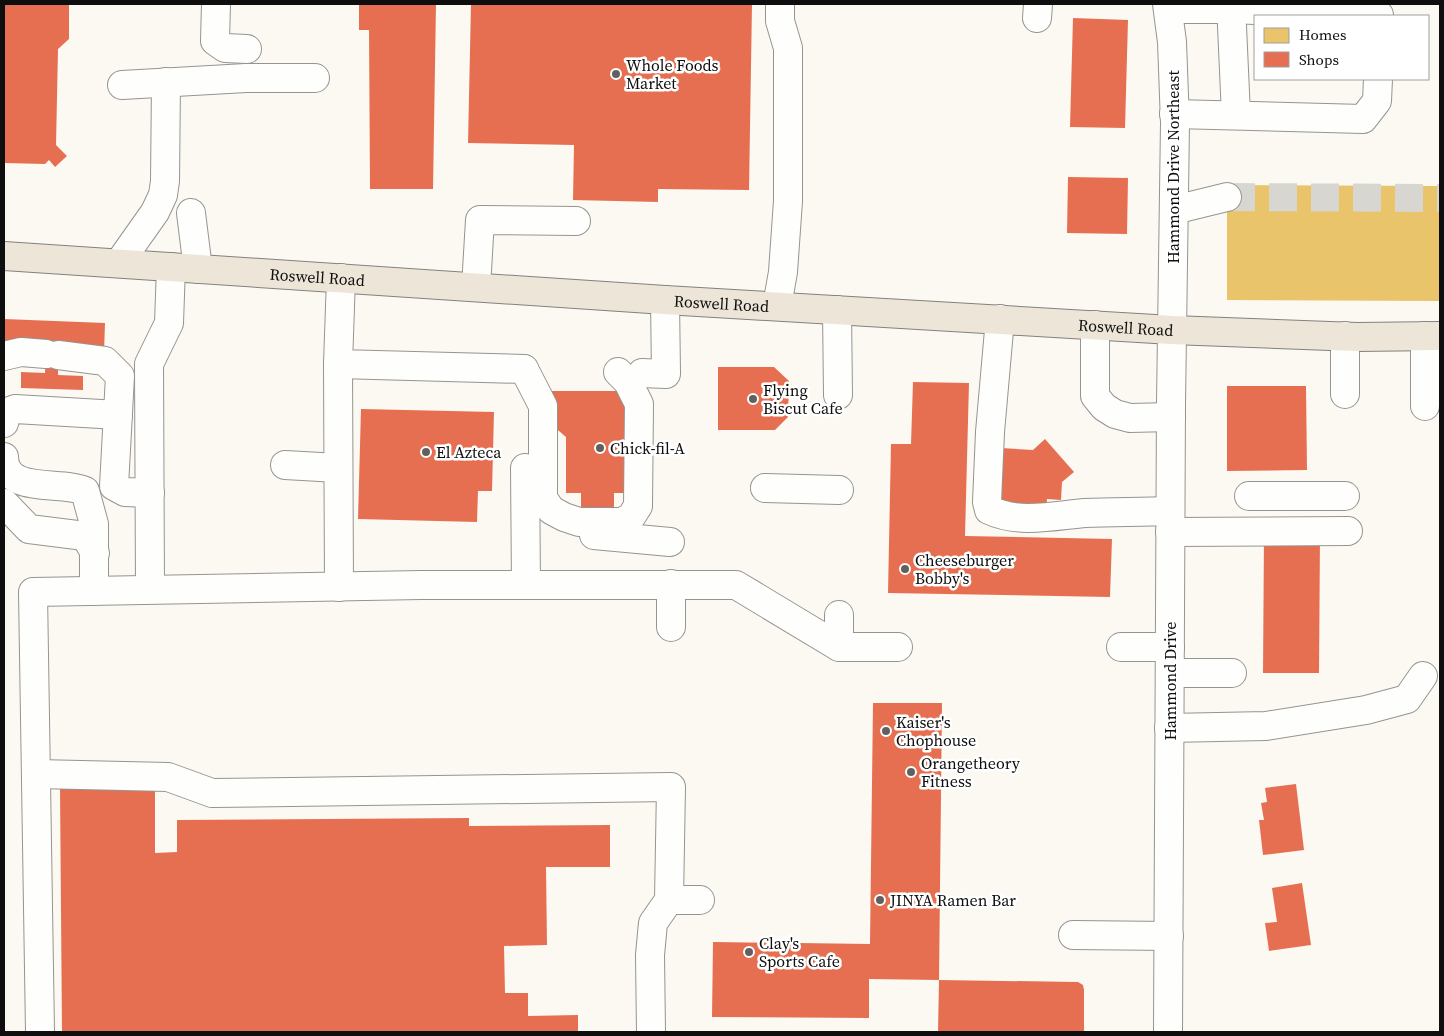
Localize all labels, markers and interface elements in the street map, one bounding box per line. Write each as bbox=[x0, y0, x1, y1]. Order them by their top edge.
legend bbox=[1254, 15, 1429, 80]
text: Homes bbox=[1299, 24, 1346, 45]
text: Shops bbox=[1299, 49, 1339, 70]
place label: Whole Foods Market bbox=[626, 54, 719, 94]
marker: Whole Foods Market bbox=[610, 68, 622, 80]
street label: Hammond Drive Northeast bbox=[1162, 70, 1184, 264]
street label: Roswell Road bbox=[269, 263, 366, 291]
street label: Roswell Road bbox=[673, 290, 770, 317]
street label: Roswell Road bbox=[1077, 313, 1174, 341]
place label: Flying Biscut Cafe bbox=[763, 379, 843, 419]
marker: Flying Biscut Cafe bbox=[747, 393, 759, 405]
place label: Chick-fil-A bbox=[610, 437, 685, 459]
place label: El Azteca bbox=[436, 441, 502, 463]
marker: Chick-fil-A bbox=[594, 442, 606, 454]
marker: El Azteca bbox=[420, 446, 432, 458]
place label: Cheeseburger Bobby's bbox=[915, 549, 1014, 589]
marker: Cheeseburger Bobby's bbox=[899, 563, 911, 575]
street label: Hammond Drive bbox=[1159, 621, 1181, 741]
place label: Kaiser's Chophouse bbox=[896, 711, 976, 751]
marker: Kaiser's Chophouse bbox=[880, 725, 892, 737]
place label: Orangetheory Fitness bbox=[921, 752, 1021, 792]
marker: Orangetheory Fitness bbox=[905, 766, 917, 778]
place label: JINYA Ramen Bar bbox=[889, 889, 1016, 911]
marker: JINYA Ramen Bar bbox=[874, 894, 886, 906]
place label: Clay's Sports Cafe bbox=[759, 932, 840, 972]
marker: Clay's Sports Cafe bbox=[743, 946, 755, 958]

